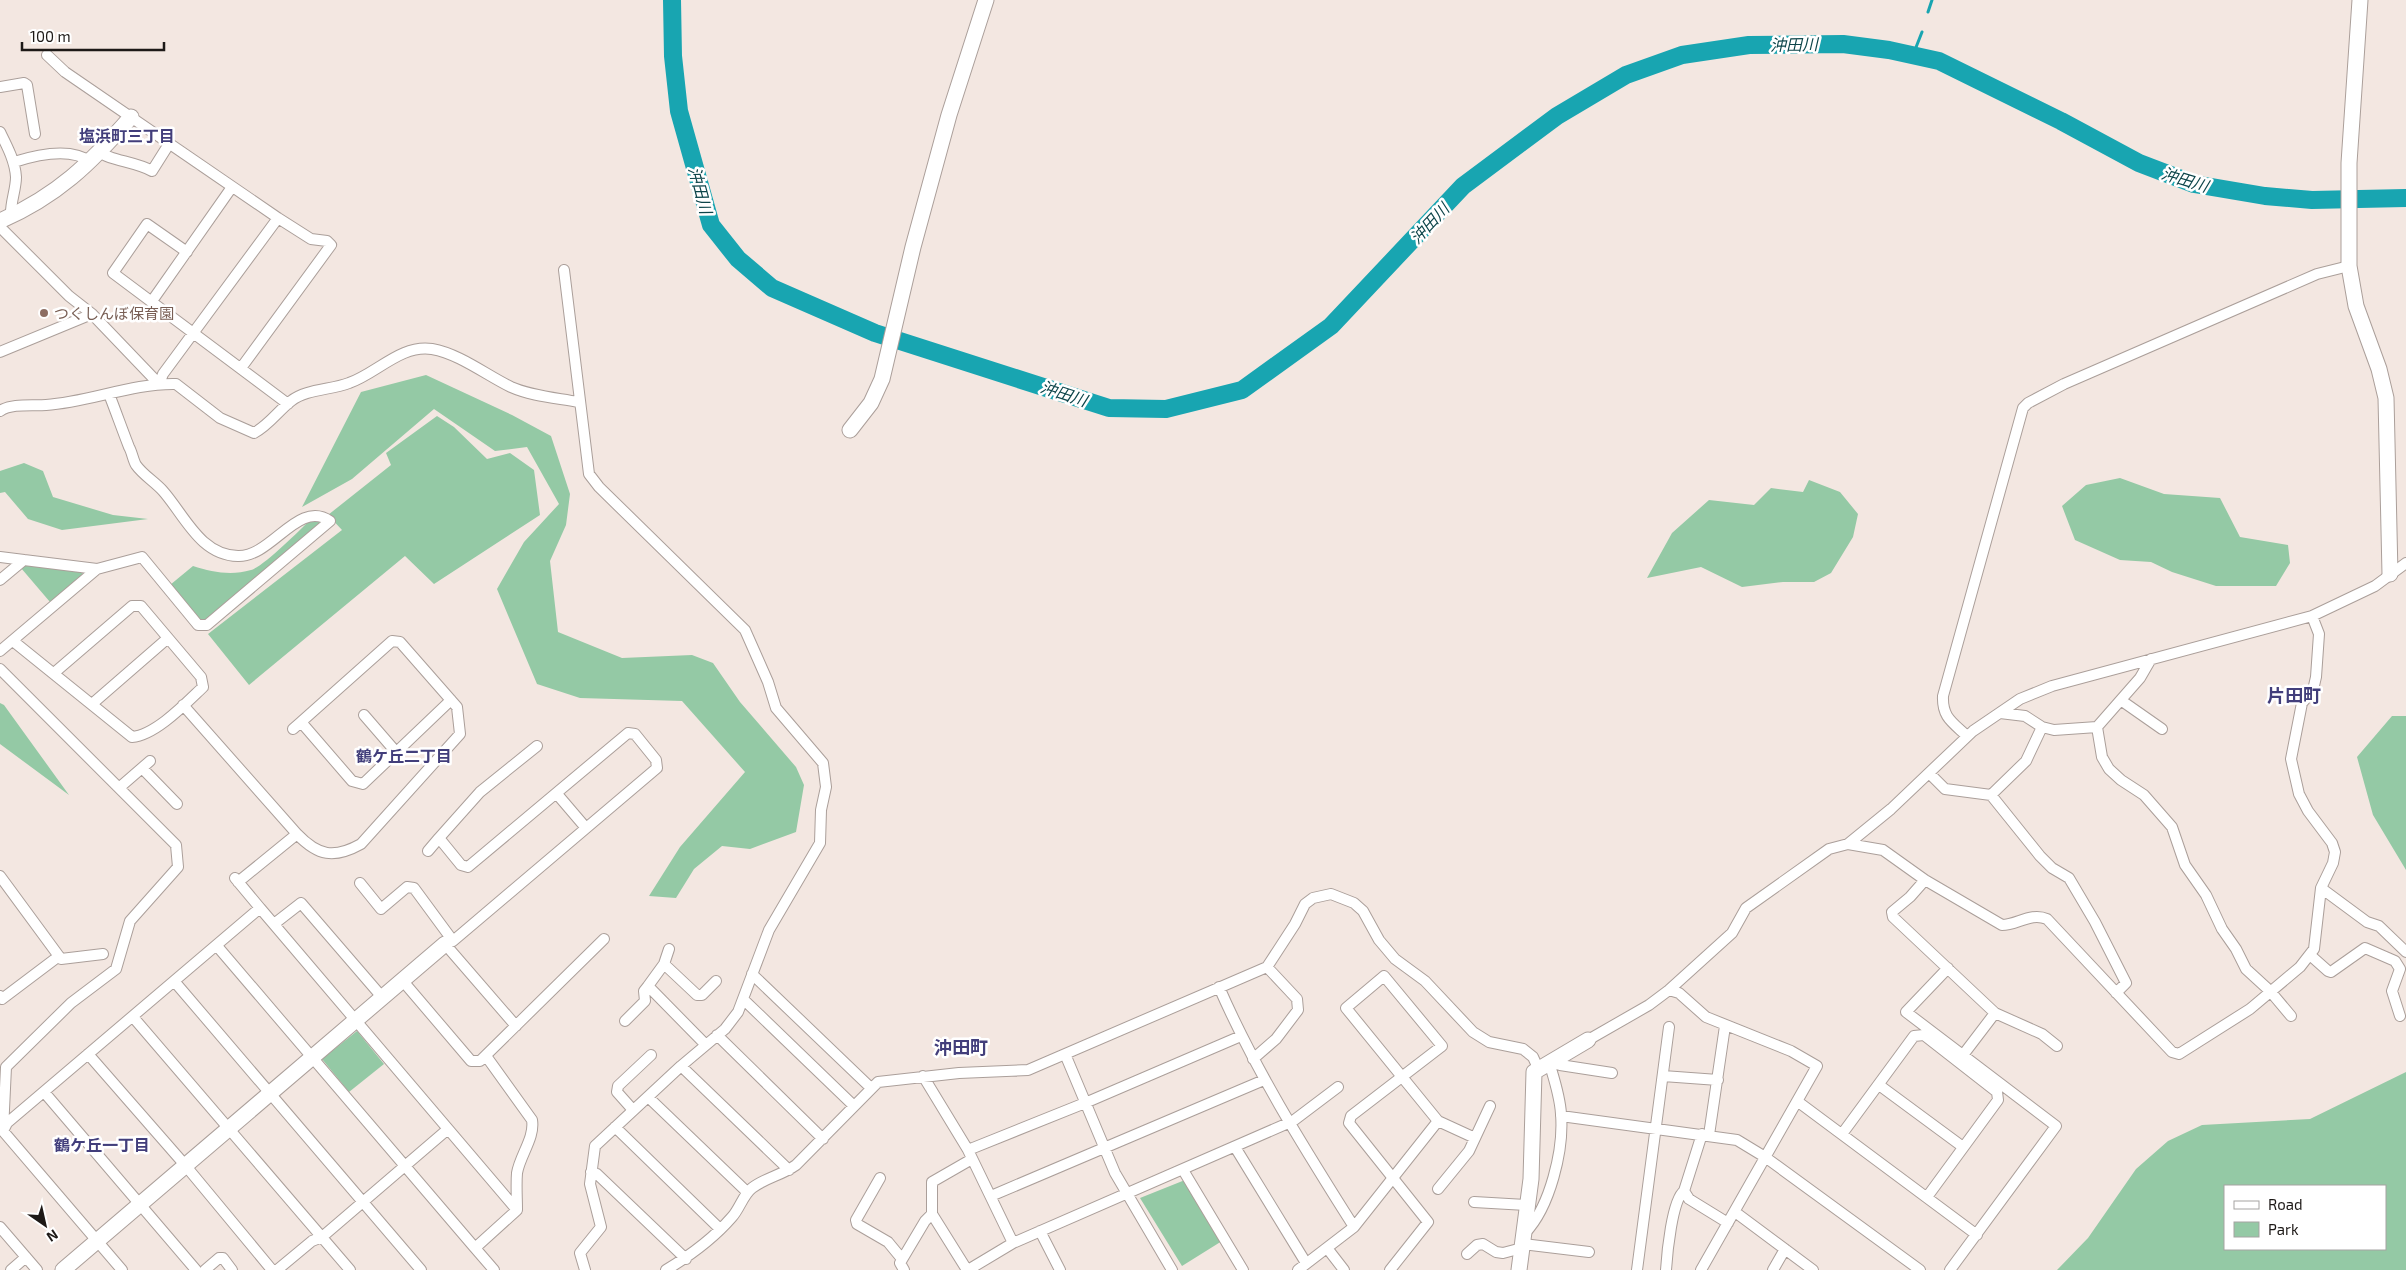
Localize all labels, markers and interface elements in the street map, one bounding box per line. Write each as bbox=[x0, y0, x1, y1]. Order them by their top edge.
scale bar bbox=[22, 20, 165, 52]
text: 100 m bbox=[30, 27, 71, 45]
water label: 沖田川 bbox=[1770, 34, 1820, 54]
district label: 塩浜町三丁目 bbox=[79, 126, 175, 145]
water label: 沖田川 bbox=[2159, 163, 2213, 196]
water label: 沖田川 bbox=[686, 164, 717, 218]
water label: 沖田川 bbox=[1406, 198, 1454, 247]
place label: つくしんぼ保育園 bbox=[54, 304, 174, 322]
marker: つくしんぼ保育園 bbox=[38, 307, 50, 319]
water label: 沖田川 bbox=[1038, 377, 1092, 410]
district label: 片田町 bbox=[2267, 684, 2321, 706]
district label: 鶴ケ丘二丁目 bbox=[356, 746, 452, 765]
district label: 沖田町 bbox=[934, 1036, 988, 1058]
district label: 鶴ケ丘一丁目 bbox=[54, 1135, 150, 1154]
legend bbox=[2224, 1185, 2386, 1250]
text: Road bbox=[2268, 1195, 2303, 1213]
north arrow bbox=[20, 1200, 70, 1250]
text: Park bbox=[2268, 1220, 2299, 1238]
text: N bbox=[44, 1226, 61, 1246]

